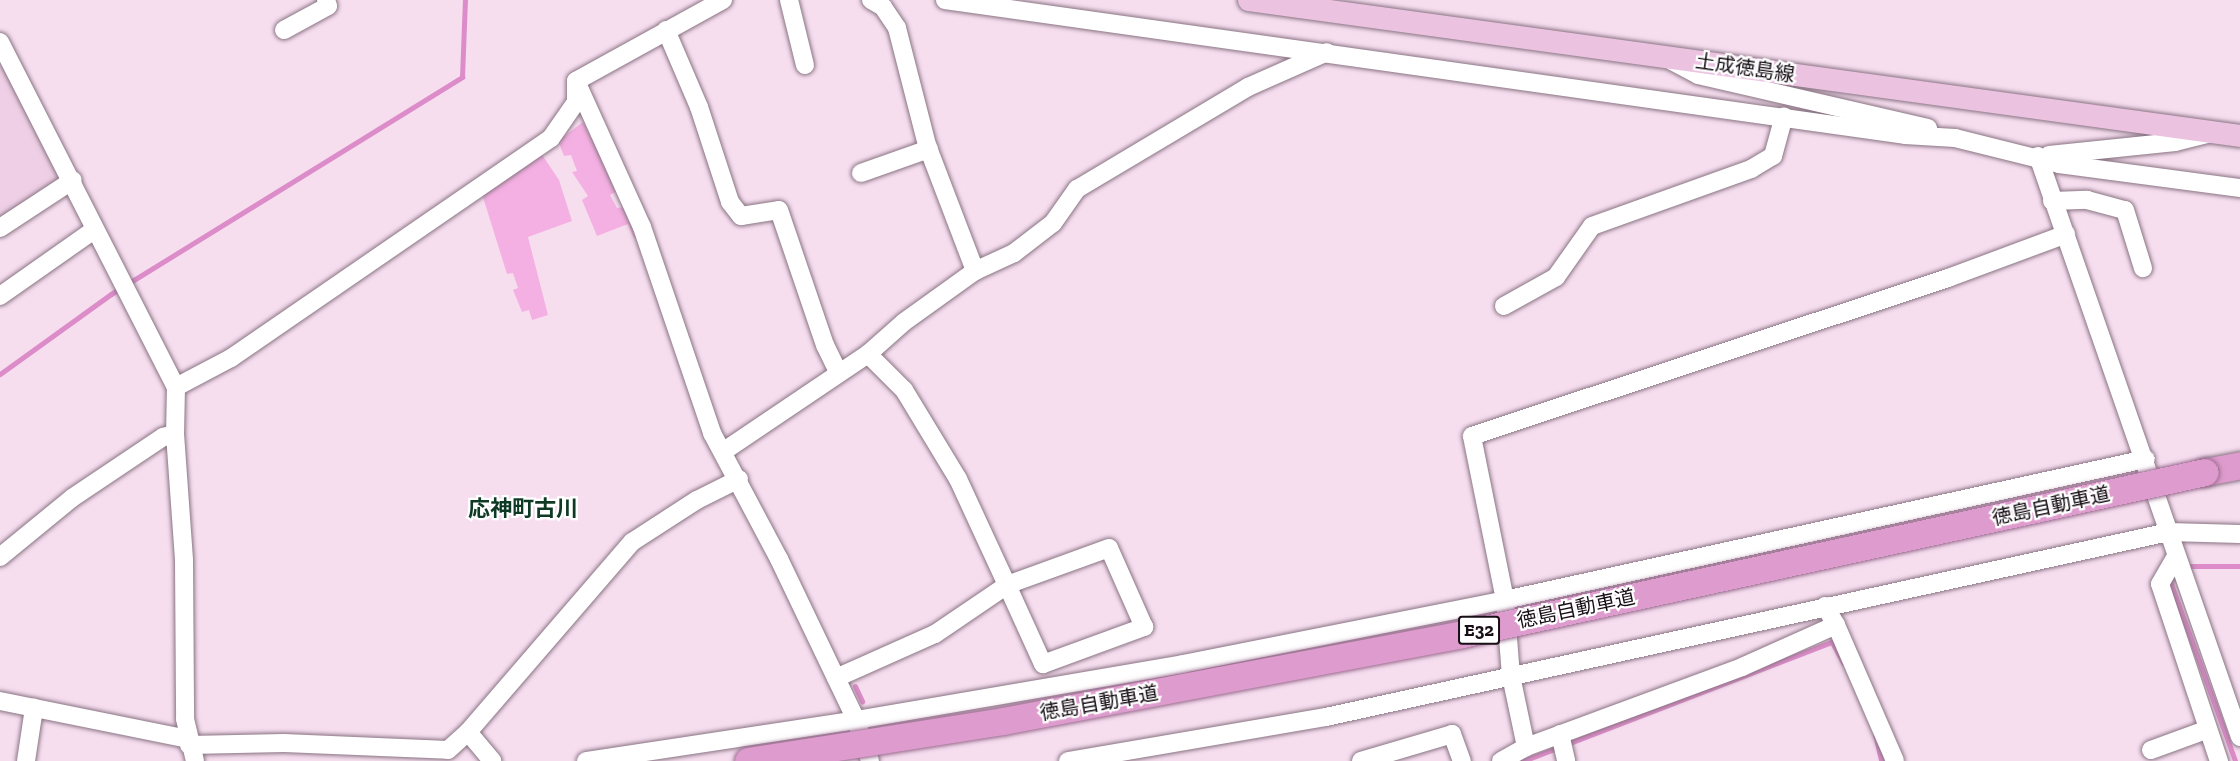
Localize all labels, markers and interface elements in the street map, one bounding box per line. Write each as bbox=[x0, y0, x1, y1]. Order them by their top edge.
street label: 土成徳島線 bbox=[1694, 49, 1796, 87]
street label: 徳島自動車道 bbox=[1990, 482, 2112, 530]
district label: 応神町古川 bbox=[468, 496, 578, 522]
street label: 徳島自動車道 bbox=[1515, 585, 1637, 633]
road number: E32 bbox=[1458, 615, 1500, 645]
street label: 徳島自動車道 bbox=[1038, 681, 1160, 725]

